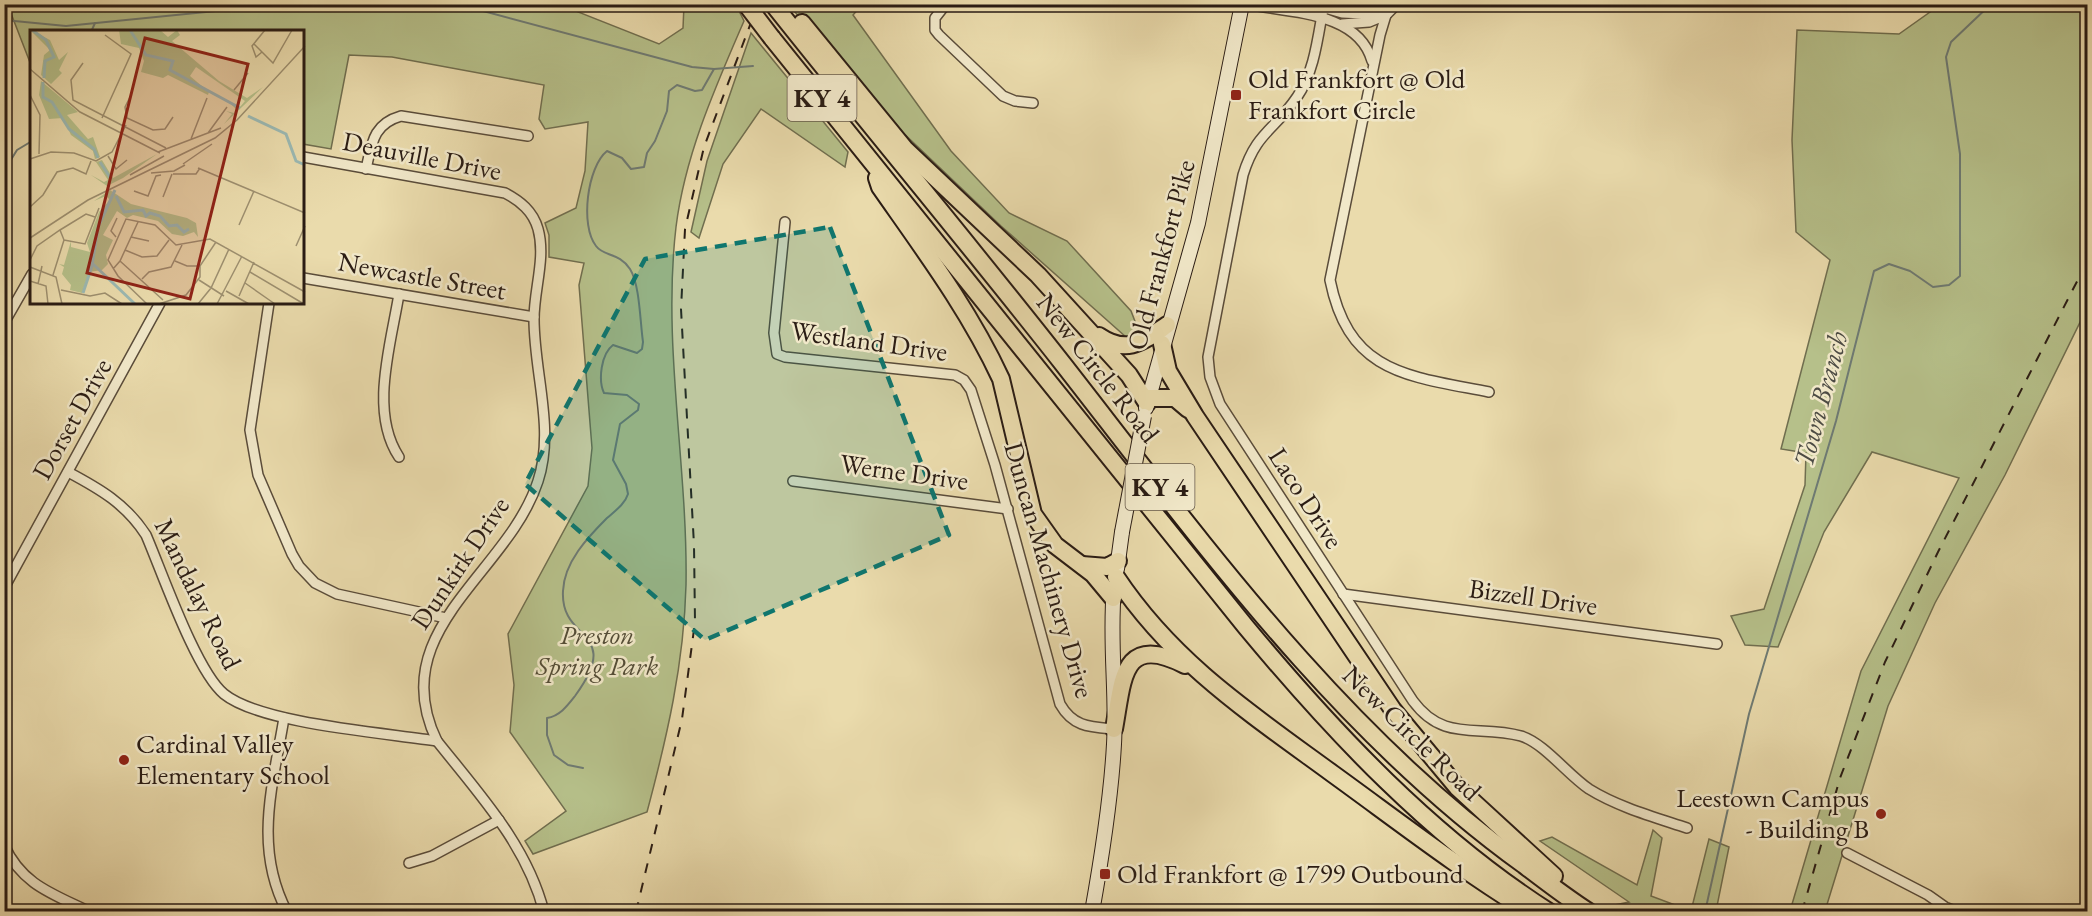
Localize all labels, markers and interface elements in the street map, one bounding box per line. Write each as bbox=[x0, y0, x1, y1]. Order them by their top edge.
inset map bbox=[30, 30, 304, 304]
place label: Old Frankfort @ Old Frankfort Circle bbox=[1248, 61, 1466, 127]
road number: KY 4 bbox=[788, 75, 856, 121]
marker: Old Frankfort @ Old Frankfort Circle bbox=[1229, 88, 1243, 102]
street label: Deauville Drive bbox=[340, 123, 504, 188]
street label: Old Frankfort Pike bbox=[1118, 156, 1203, 354]
street label: Newcastle Street bbox=[335, 244, 509, 308]
street label: New Circle Road bbox=[1029, 286, 1168, 450]
street label: Westland Drive bbox=[788, 312, 950, 369]
water label: Town Branch bbox=[1785, 327, 1855, 471]
street label: Dorset Drive bbox=[24, 352, 119, 486]
street label: Duncan Machinery Drive bbox=[996, 438, 1103, 702]
street label: Laco Drive bbox=[1261, 441, 1352, 555]
street label: Werne Drive bbox=[838, 445, 971, 498]
road number: KY 4 bbox=[1126, 464, 1194, 510]
street label: Dunkirk Drive bbox=[402, 490, 517, 636]
street label: Mandalay Road bbox=[147, 512, 250, 675]
street label: Bizzell Drive bbox=[1467, 570, 1600, 623]
park label: Preston Spring Park bbox=[535, 617, 658, 683]
street label: New Circle Road bbox=[1335, 657, 1490, 808]
place label: Cardinal Valley Elementary School bbox=[136, 726, 330, 792]
marker: Cardinal Valley Elementary School bbox=[117, 753, 131, 767]
place label: Leestown Campus - Building B bbox=[1676, 780, 1869, 846]
marker: Leestown Campus - Building B bbox=[1874, 807, 1888, 821]
place label: Old Frankfort @ 1799 Outbound bbox=[1117, 856, 1464, 891]
marker: Old Frankfort @ 1799 Outbound bbox=[1098, 867, 1112, 881]

